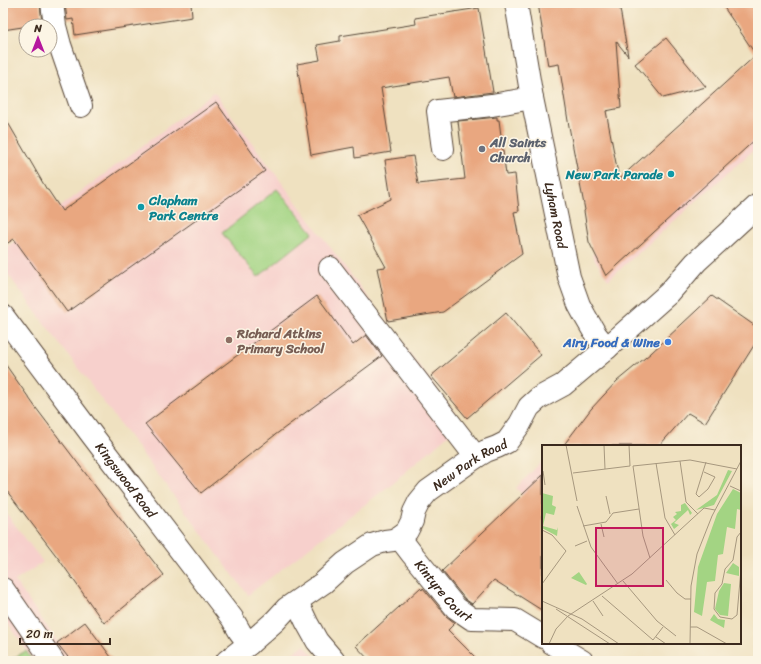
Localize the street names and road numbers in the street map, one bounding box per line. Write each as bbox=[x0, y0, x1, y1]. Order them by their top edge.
street label: Lyham Road bbox=[538, 180, 575, 252]
street label: New Park Road bbox=[427, 432, 512, 496]
street label: Kingswood Road bbox=[90, 437, 164, 524]
street label: Kintyre Court bbox=[409, 554, 478, 628]

